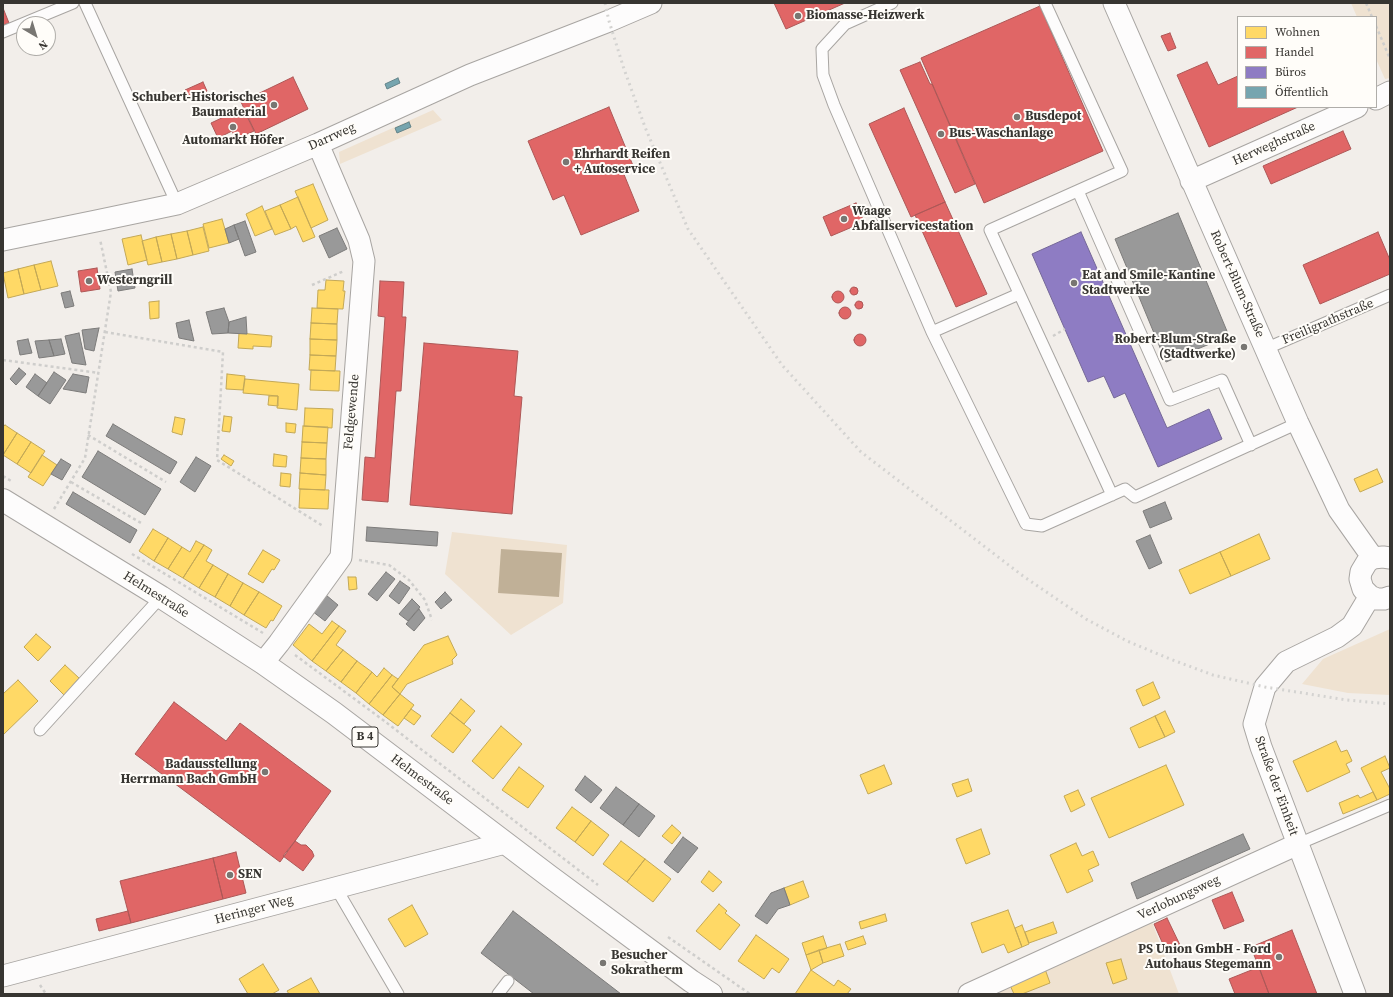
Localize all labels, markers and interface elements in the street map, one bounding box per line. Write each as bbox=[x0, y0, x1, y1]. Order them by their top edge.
place label: Biomasse-Heizwerk bbox=[806, 8, 924, 24]
marker: Biomasse-Heizwerk bbox=[793, 11, 803, 21]
north arrow bbox=[16, 16, 56, 56]
legend bbox=[1237, 16, 1377, 108]
text: Wohnen bbox=[1275, 24, 1320, 40]
text: N bbox=[35, 37, 51, 53]
text: Handel bbox=[1275, 44, 1314, 60]
text: Büros bbox=[1275, 64, 1306, 80]
text: Öffentlich bbox=[1275, 84, 1329, 100]
place label: Schubert-Historisches Baumaterial bbox=[132, 90, 266, 121]
marker: Schubert-Historisches Baumaterial bbox=[269, 100, 279, 110]
place label: Busdepot bbox=[1025, 109, 1082, 125]
marker: Busdepot bbox=[1012, 112, 1022, 122]
street label: Herweghstraße bbox=[1230, 119, 1318, 169]
street label: Darrweg bbox=[306, 120, 358, 154]
marker: Automarkt Höfer bbox=[228, 122, 238, 132]
place label: Bus-Waschanlage bbox=[949, 126, 1053, 142]
marker: Bus-Waschanlage bbox=[936, 129, 946, 139]
place label: Automarkt Höfer bbox=[182, 133, 284, 149]
place label: Ehrhardt Reifen + Autoservice bbox=[574, 147, 670, 178]
marker: Ehrhardt Reifen + Autoservice bbox=[561, 157, 571, 167]
place label: Waage Abfallservicestation bbox=[852, 204, 974, 235]
marker: Waage Abfallservicestation bbox=[839, 214, 849, 224]
street label: Robert-Blum-Straße bbox=[1206, 228, 1268, 340]
place label: Eat and Smile-Kantine Stadtwerke bbox=[1082, 268, 1215, 299]
place label: Westerngrill bbox=[97, 273, 172, 289]
marker: Westerngrill bbox=[84, 276, 94, 286]
marker: Eat and Smile-Kantine Stadtwerke bbox=[1069, 278, 1079, 288]
street label: Freiligrathstraße bbox=[1280, 296, 1376, 348]
place label: Robert-Blum-Straße (Stadtwerke) bbox=[1114, 332, 1236, 363]
marker: Robert-Blum-Straße (Stadtwerke) bbox=[1239, 342, 1249, 352]
street label: Feldgewende bbox=[341, 374, 363, 450]
street label: Helmestraße bbox=[120, 569, 192, 621]
road number: B 4 bbox=[352, 727, 378, 747]
street label: Straße der Einheit bbox=[1251, 734, 1301, 838]
street label: Helmestraße bbox=[387, 751, 457, 809]
place label: Badausstellung Herrmann Bach GmbH bbox=[120, 757, 257, 788]
marker: Badausstellung Herrmann Bach GmbH bbox=[260, 767, 270, 777]
place label: SEN bbox=[238, 867, 262, 883]
marker: SEN bbox=[225, 870, 235, 880]
street label: Verlobungsweg bbox=[1135, 872, 1223, 924]
street label: Heringer Weg bbox=[213, 892, 295, 928]
place label: PS Union GmbH - Ford Autohaus Stegemann bbox=[1138, 942, 1271, 973]
place label: Besucher Sokratherm bbox=[611, 948, 683, 979]
marker: PS Union GmbH - Ford Autohaus Stegemann bbox=[1274, 952, 1284, 962]
marker: Besucher Sokratherm bbox=[598, 958, 608, 968]

